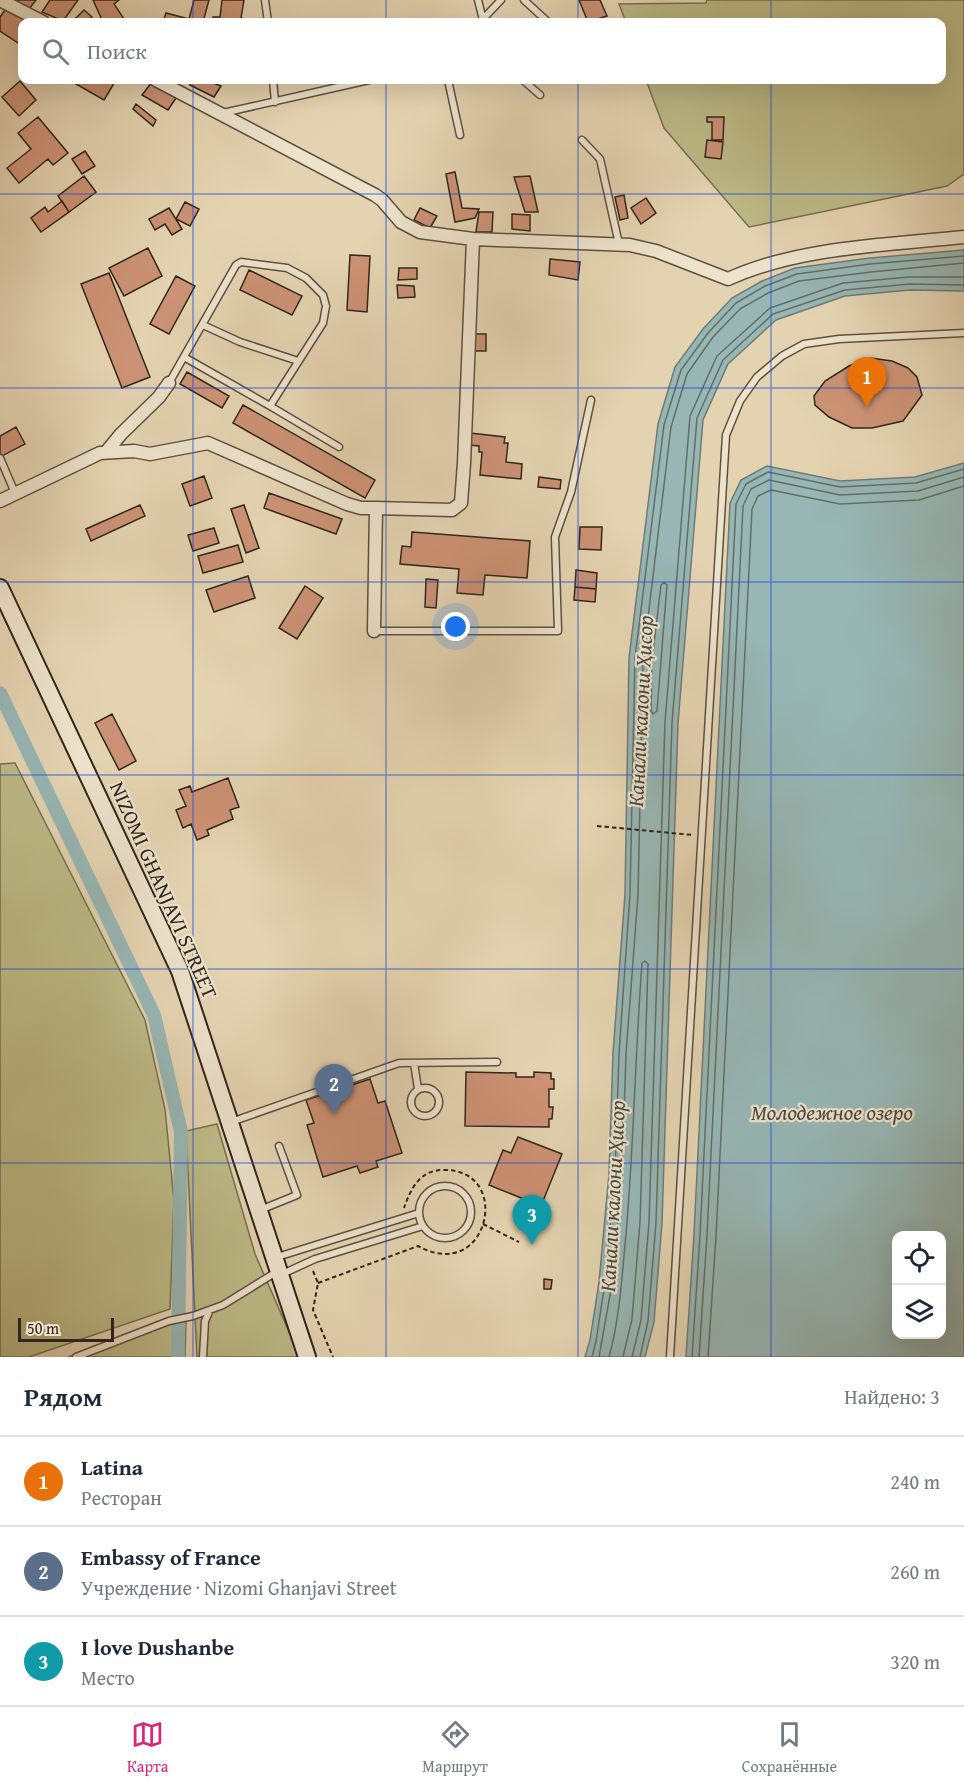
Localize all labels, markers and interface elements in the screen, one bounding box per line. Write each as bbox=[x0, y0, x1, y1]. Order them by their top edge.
search box bbox=[18, 18, 946, 84]
icon: search bbox=[39, 35, 72, 68]
text: Поиск bbox=[87, 35, 147, 67]
pin: 1 bbox=[848, 358, 886, 407]
your location bbox=[441, 612, 470, 641]
water label: Канали калони Ҳисор bbox=[619, 614, 661, 808]
street label: NIZOMI GHANJAVI STREET bbox=[102, 776, 226, 1004]
pin: 2 bbox=[314, 1064, 354, 1114]
water label: Молодежное озеро bbox=[751, 1096, 913, 1128]
water label: Канали калони Ҳисор bbox=[591, 1099, 633, 1293]
pin: 3 bbox=[512, 1196, 552, 1245]
map controls bbox=[892, 1231, 946, 1339]
button: locate bbox=[892, 1231, 946, 1285]
button: layers bbox=[892, 1285, 946, 1339]
scale bar bbox=[18, 1315, 114, 1342]
text: 50 m bbox=[27, 1316, 59, 1340]
text: Рядом bbox=[24, 1377, 102, 1416]
text: Найдено: 3 bbox=[844, 1382, 940, 1411]
text: Latina bbox=[81, 1451, 143, 1483]
text: 1 bbox=[38, 1467, 49, 1496]
text: 240 m bbox=[890, 1467, 940, 1496]
text: Ресторан bbox=[81, 1483, 162, 1512]
text: Embassy of France bbox=[81, 1541, 261, 1573]
text: 2 bbox=[38, 1557, 49, 1586]
text: 260 m bbox=[890, 1557, 940, 1586]
text: Учреждение · Nizomi Ghanjavi Street bbox=[81, 1573, 397, 1602]
text: I love Dushanbe bbox=[81, 1631, 234, 1663]
text: 3 bbox=[38, 1647, 49, 1676]
text: 320 m bbox=[890, 1647, 940, 1676]
text: Место bbox=[81, 1663, 135, 1692]
tab: Карта bbox=[127, 1718, 168, 1778]
tab: Маршрут bbox=[422, 1718, 488, 1778]
tab: Сохранённые bbox=[742, 1718, 837, 1778]

